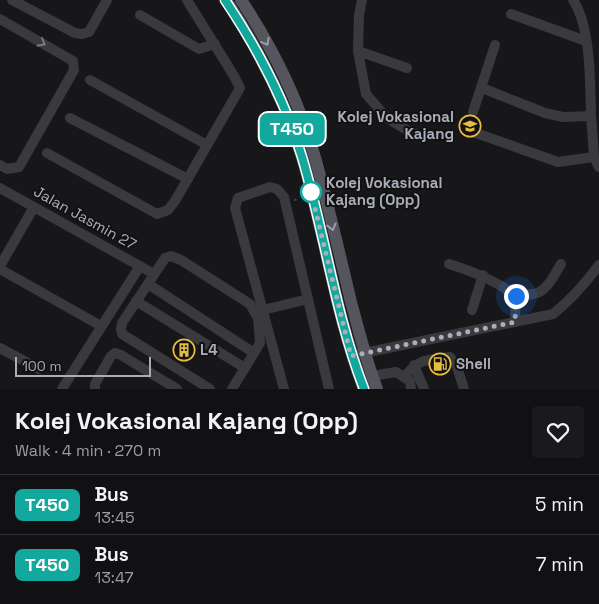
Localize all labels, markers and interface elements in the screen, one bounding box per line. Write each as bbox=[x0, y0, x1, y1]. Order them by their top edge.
one-way arrow bbox=[260, 36, 270, 45]
one-way arrow bbox=[37, 37, 46, 47]
place label: Kolej Vokasional Kajang bbox=[337, 107, 454, 143]
line badge: T450 bbox=[257, 113, 327, 145]
school or university icon: Kolej Vokasional Kajang bbox=[458, 114, 482, 138]
text: T450 bbox=[270, 117, 314, 140]
place label: Kolej Vokasional Kajang (Opp) bbox=[326, 173, 443, 209]
street label: Jalan Jasmin 27 bbox=[31, 181, 140, 254]
marker: Kolej Vokasional Kajang (Opp) bbox=[300, 181, 322, 203]
one-way arrow bbox=[326, 222, 337, 231]
your location bbox=[504, 284, 529, 309]
building icon: L4 bbox=[172, 338, 196, 362]
place label: L4 bbox=[200, 340, 218, 359]
fuel station icon: Shell bbox=[428, 352, 452, 376]
scale bar bbox=[15, 354, 151, 377]
place label: Shell bbox=[456, 354, 491, 373]
text: 100 m bbox=[22, 357, 61, 375]
text: Kolej Vokasional Kajang (Opp) bbox=[15, 405, 358, 436]
button: heart bbox=[532, 406, 584, 458]
text: Walk · 4 min · 270 m bbox=[15, 440, 161, 461]
text: Bus bbox=[95, 482, 129, 507]
text: 5 min bbox=[535, 492, 584, 517]
text: T450 bbox=[25, 493, 70, 516]
text: 13:45 bbox=[95, 507, 134, 528]
text: Bus bbox=[95, 542, 129, 567]
text: 7 min bbox=[536, 552, 584, 577]
text: T450 bbox=[25, 553, 70, 576]
text: 13:47 bbox=[95, 567, 133, 588]

